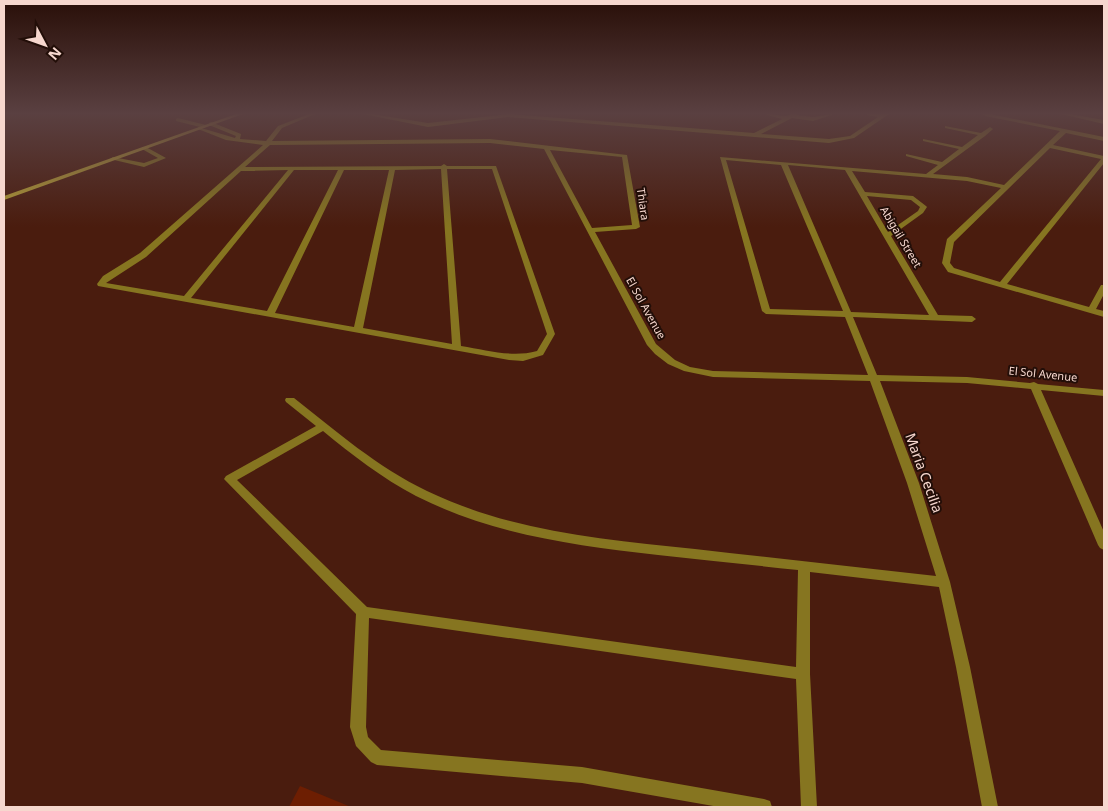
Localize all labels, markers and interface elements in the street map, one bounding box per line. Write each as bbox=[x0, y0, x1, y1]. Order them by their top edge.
north arrow bbox=[20, 20, 70, 70]
text: N bbox=[44, 43, 66, 64]
street label: Thiara bbox=[634, 187, 653, 221]
street label: Abigail Street bbox=[877, 203, 926, 270]
street label: El Sol Avenue bbox=[623, 274, 670, 341]
street label: El Sol Avenue bbox=[1008, 362, 1078, 385]
street label: Maria Cecilia bbox=[901, 430, 948, 515]

